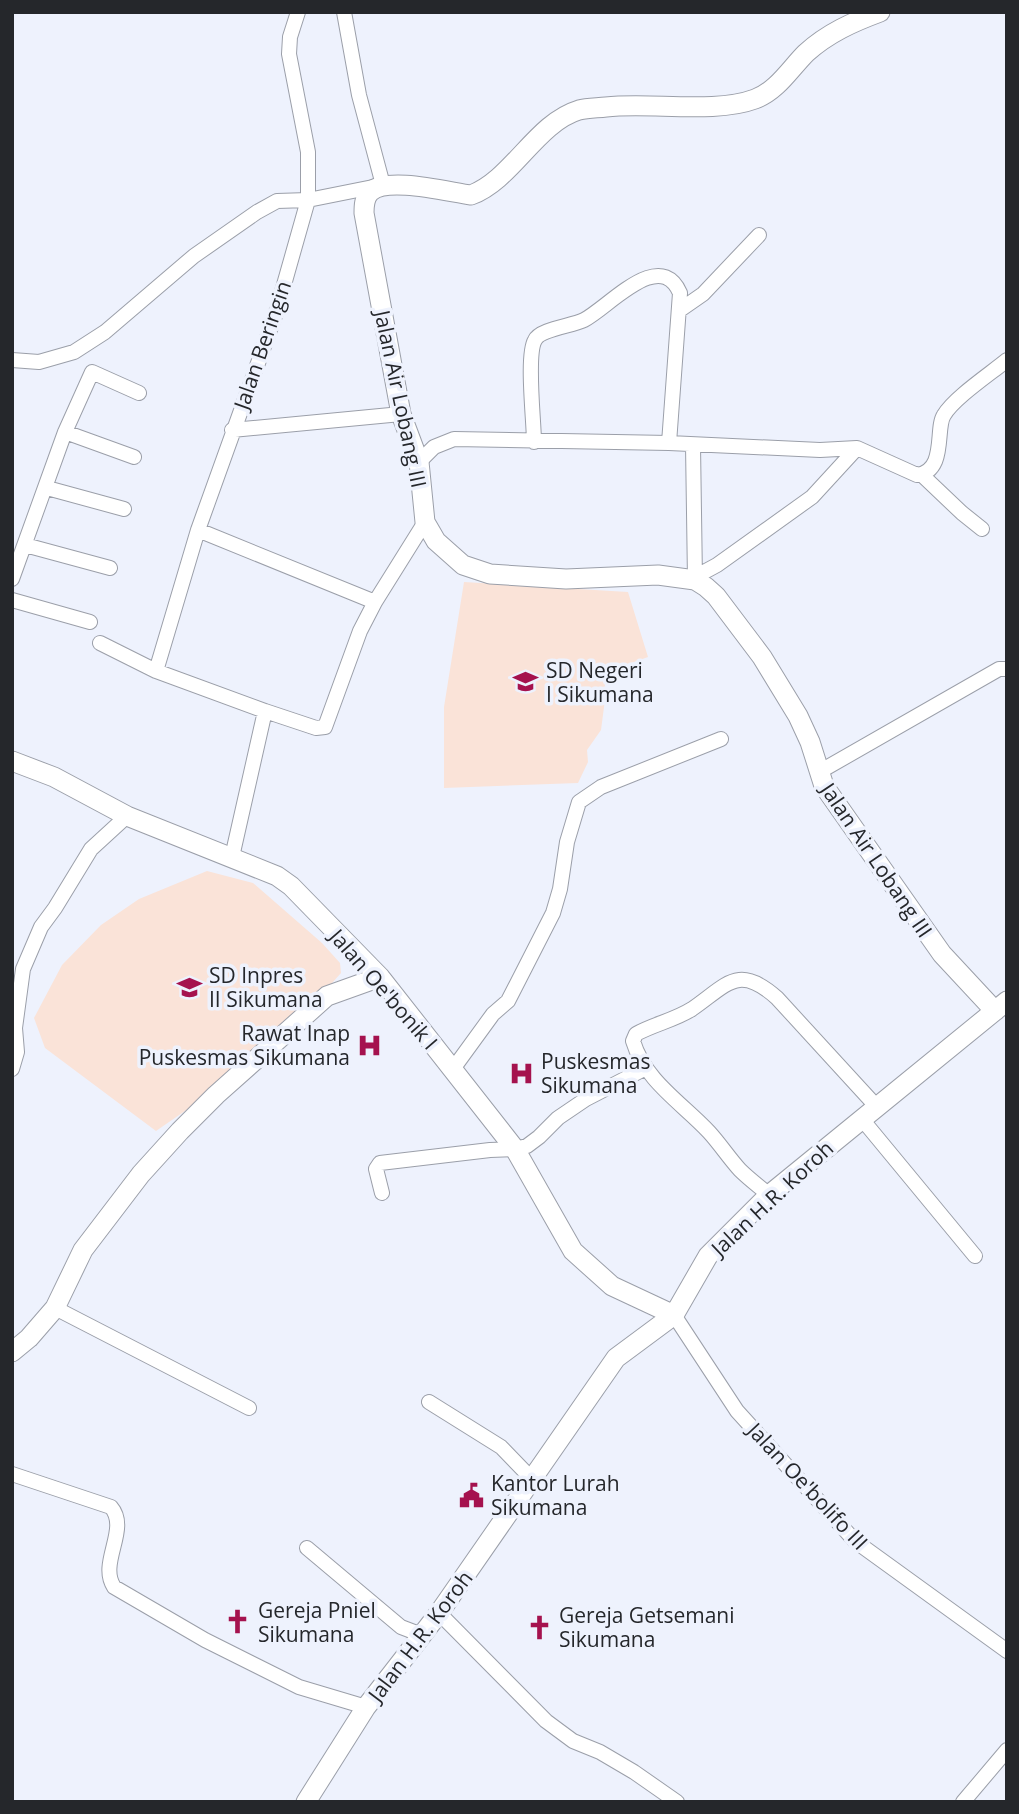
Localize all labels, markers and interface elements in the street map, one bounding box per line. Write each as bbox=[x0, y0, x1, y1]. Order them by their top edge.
street label: Jalan Beringin bbox=[226, 277, 297, 415]
street label: Jalan Air Lobang III bbox=[368, 306, 433, 490]
place label: SD Negeri I Sikumana bbox=[546, 656, 654, 708]
school or university icon: SD Negeri I Sikumana bbox=[512, 668, 540, 696]
street label: Jalan Air Lobang III bbox=[814, 776, 939, 943]
street label: Jalan Oe'bonik I bbox=[322, 921, 444, 1055]
place label: SD Inpres II Sikumana bbox=[209, 961, 323, 1013]
school or university icon: SD Inpres II Sikumana bbox=[175, 973, 203, 1001]
place label: Rawat Inap Puskesmas Sikumana bbox=[139, 1019, 350, 1071]
hospital icon: Rawat Inap Puskesmas Sikumana bbox=[356, 1031, 384, 1059]
place label: Puskesmas Sikumana bbox=[541, 1047, 650, 1099]
hospital icon: Puskesmas Sikumana bbox=[507, 1059, 535, 1087]
street label: Jalan H.R. Koroh bbox=[704, 1134, 839, 1263]
street label: Jalan Oe'bolifo III bbox=[740, 1415, 874, 1556]
place label: Kantor Lurah Sikumana bbox=[491, 1469, 620, 1521]
public building icon: Kantor Lurah Sikumana bbox=[457, 1481, 485, 1509]
street label: Jalan H.R. Koroh bbox=[360, 1565, 478, 1709]
place label: Gereja Pniel Sikumana bbox=[258, 1596, 376, 1648]
place label: Gereja Getsemani Sikumana bbox=[559, 1601, 735, 1653]
church icon: Gereja Pniel Sikumana bbox=[224, 1608, 252, 1636]
church icon: Gereja Getsemani Sikumana bbox=[525, 1613, 553, 1641]

